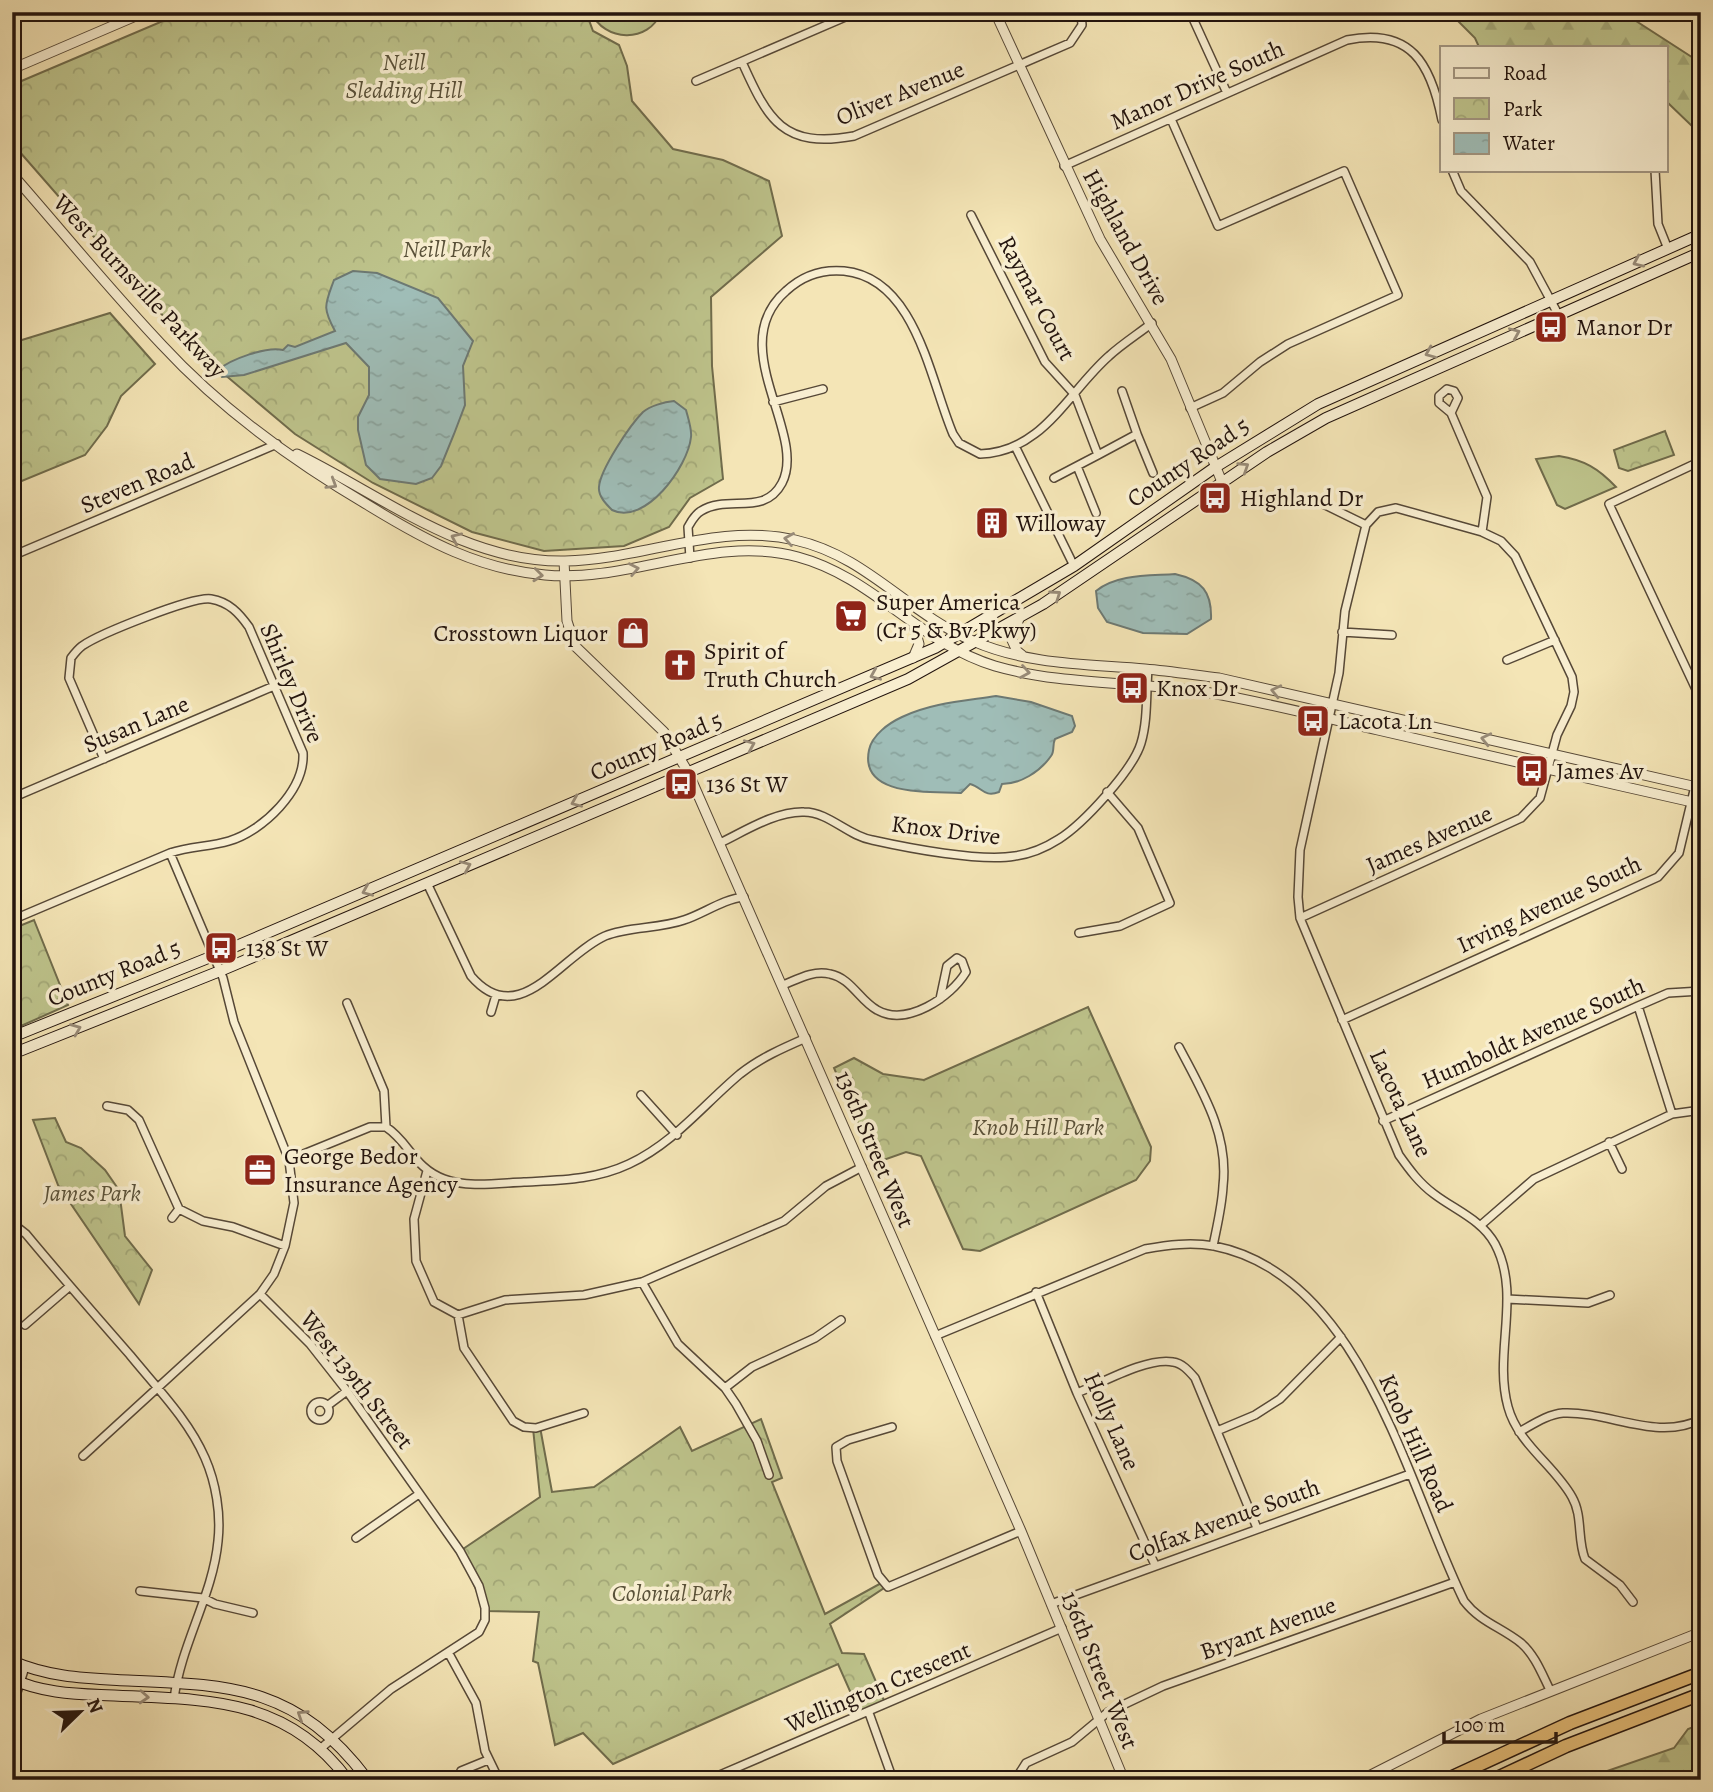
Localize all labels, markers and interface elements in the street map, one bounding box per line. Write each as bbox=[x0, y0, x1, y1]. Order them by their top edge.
street label: Manor Drive South bbox=[1105, 32, 1289, 138]
park label: Neill Sledding Hill bbox=[345, 46, 463, 106]
legend bbox=[1440, 46, 1668, 172]
street label: Oliver Avenue bbox=[831, 53, 969, 133]
text: Road bbox=[1503, 59, 1547, 87]
text: Park bbox=[1503, 95, 1543, 123]
text: Water bbox=[1502, 129, 1555, 157]
street label: Highland Drive bbox=[1075, 163, 1177, 311]
street label: West Burnsville Parkway bbox=[46, 186, 234, 385]
street label: Raymar Court bbox=[991, 230, 1083, 366]
park label: Neill Park bbox=[403, 233, 492, 265]
one-way arrow bbox=[1633, 254, 1645, 268]
bus stop icon: Manor Dr bbox=[1532, 308, 1570, 346]
place label: Manor Dr bbox=[1576, 311, 1672, 343]
one-way arrow bbox=[1507, 327, 1520, 341]
one-way arrow bbox=[1424, 344, 1436, 358]
street label: County Road 5 bbox=[1121, 409, 1255, 515]
street label: Steven Road bbox=[75, 445, 199, 521]
one-way arrow bbox=[1237, 462, 1250, 475]
one-way arrow bbox=[325, 476, 338, 489]
bus stop icon: Highland Dr bbox=[1196, 479, 1234, 517]
place label: Highland Dr bbox=[1240, 482, 1363, 514]
building icon: Willoway bbox=[973, 504, 1011, 542]
place label: Willoway bbox=[1015, 507, 1106, 539]
one-way arrow bbox=[451, 532, 463, 546]
one-way arrow bbox=[783, 533, 795, 548]
one-way arrow bbox=[628, 562, 640, 577]
one-way arrow bbox=[533, 567, 544, 582]
place label: Super America (Cr 5 & Bv Pkwy) bbox=[876, 586, 1037, 646]
one-way arrow bbox=[1049, 590, 1062, 603]
supermarket icon: Super America (Cr 5 & Bv Pkwy) bbox=[832, 597, 870, 635]
shop icon: Crosstown Liquor bbox=[614, 614, 652, 652]
place label: Crosstown Liquor bbox=[433, 617, 608, 649]
street label: Shirley Drive bbox=[252, 618, 332, 748]
place label: Spirit of Truth Church bbox=[704, 635, 837, 695]
church icon: Spirit of Truth Church bbox=[661, 646, 699, 684]
one-way arrow bbox=[1019, 664, 1031, 679]
one-way arrow bbox=[870, 667, 883, 681]
bus stop icon: Knox Dr bbox=[1113, 669, 1151, 707]
place label: Knox Dr bbox=[1156, 672, 1238, 704]
one-way arrow bbox=[1270, 684, 1282, 699]
street label: Susan Lane bbox=[78, 687, 194, 761]
bus stop icon: Lacota Ln bbox=[1294, 702, 1332, 740]
street label: County Road 5 bbox=[585, 704, 727, 788]
place label: Lacota Ln bbox=[1338, 705, 1432, 737]
one-way arrow bbox=[1480, 732, 1492, 747]
one-way arrow bbox=[744, 740, 756, 754]
bus stop icon: James Av bbox=[1513, 752, 1551, 790]
place label: James Av bbox=[1556, 755, 1644, 787]
bus stop icon: 136 St W bbox=[662, 765, 700, 803]
place label: 136 St W bbox=[706, 768, 788, 800]
one-way arrow bbox=[571, 794, 583, 808]
street label: James Avenue bbox=[1361, 797, 1497, 881]
street label: Knox Drive bbox=[890, 807, 1002, 853]
street label: Irving Avenue South bbox=[1452, 847, 1646, 961]
one-way arrow bbox=[459, 860, 472, 874]
one-way arrow bbox=[361, 883, 374, 897]
bus stop icon: 138 St W bbox=[202, 929, 240, 967]
street label: County Road 5 bbox=[43, 932, 185, 1014]
place label: 138 St W bbox=[246, 932, 329, 964]
street label: Humboldt Avenue South bbox=[1417, 969, 1650, 1097]
one-way arrow bbox=[69, 1023, 81, 1037]
street label: Lacota Lane bbox=[1362, 1044, 1440, 1162]
street label: 136th Street West bbox=[828, 1066, 922, 1232]
park label: Knob Hill Park bbox=[972, 1111, 1104, 1143]
place label: George Bedor Insurance Agency bbox=[284, 1140, 458, 1200]
office icon: George Bedor Insurance Agency bbox=[241, 1151, 279, 1189]
park label: James Park bbox=[42, 1177, 141, 1209]
street label: West 139th Street bbox=[292, 1303, 421, 1456]
street label: Holly Lane bbox=[1076, 1367, 1148, 1475]
street label: Knob Hill Road bbox=[1371, 1369, 1461, 1517]
street label: Colfax Avenue South bbox=[1124, 1470, 1324, 1569]
park label: Colonial Park bbox=[612, 1577, 733, 1609]
street label: 136th Street West bbox=[1054, 1586, 1146, 1754]
street label: Bryant Avenue bbox=[1196, 1589, 1340, 1667]
street label: Wellington Crescent bbox=[780, 1634, 976, 1741]
north arrow bbox=[46, 1676, 116, 1746]
one-way arrow bbox=[139, 1690, 150, 1705]
text: N bbox=[80, 1694, 109, 1717]
scale bar bbox=[1444, 1701, 1556, 1745]
one-way arrow bbox=[297, 1711, 310, 1724]
text: 100 m bbox=[1454, 1711, 1505, 1739]

